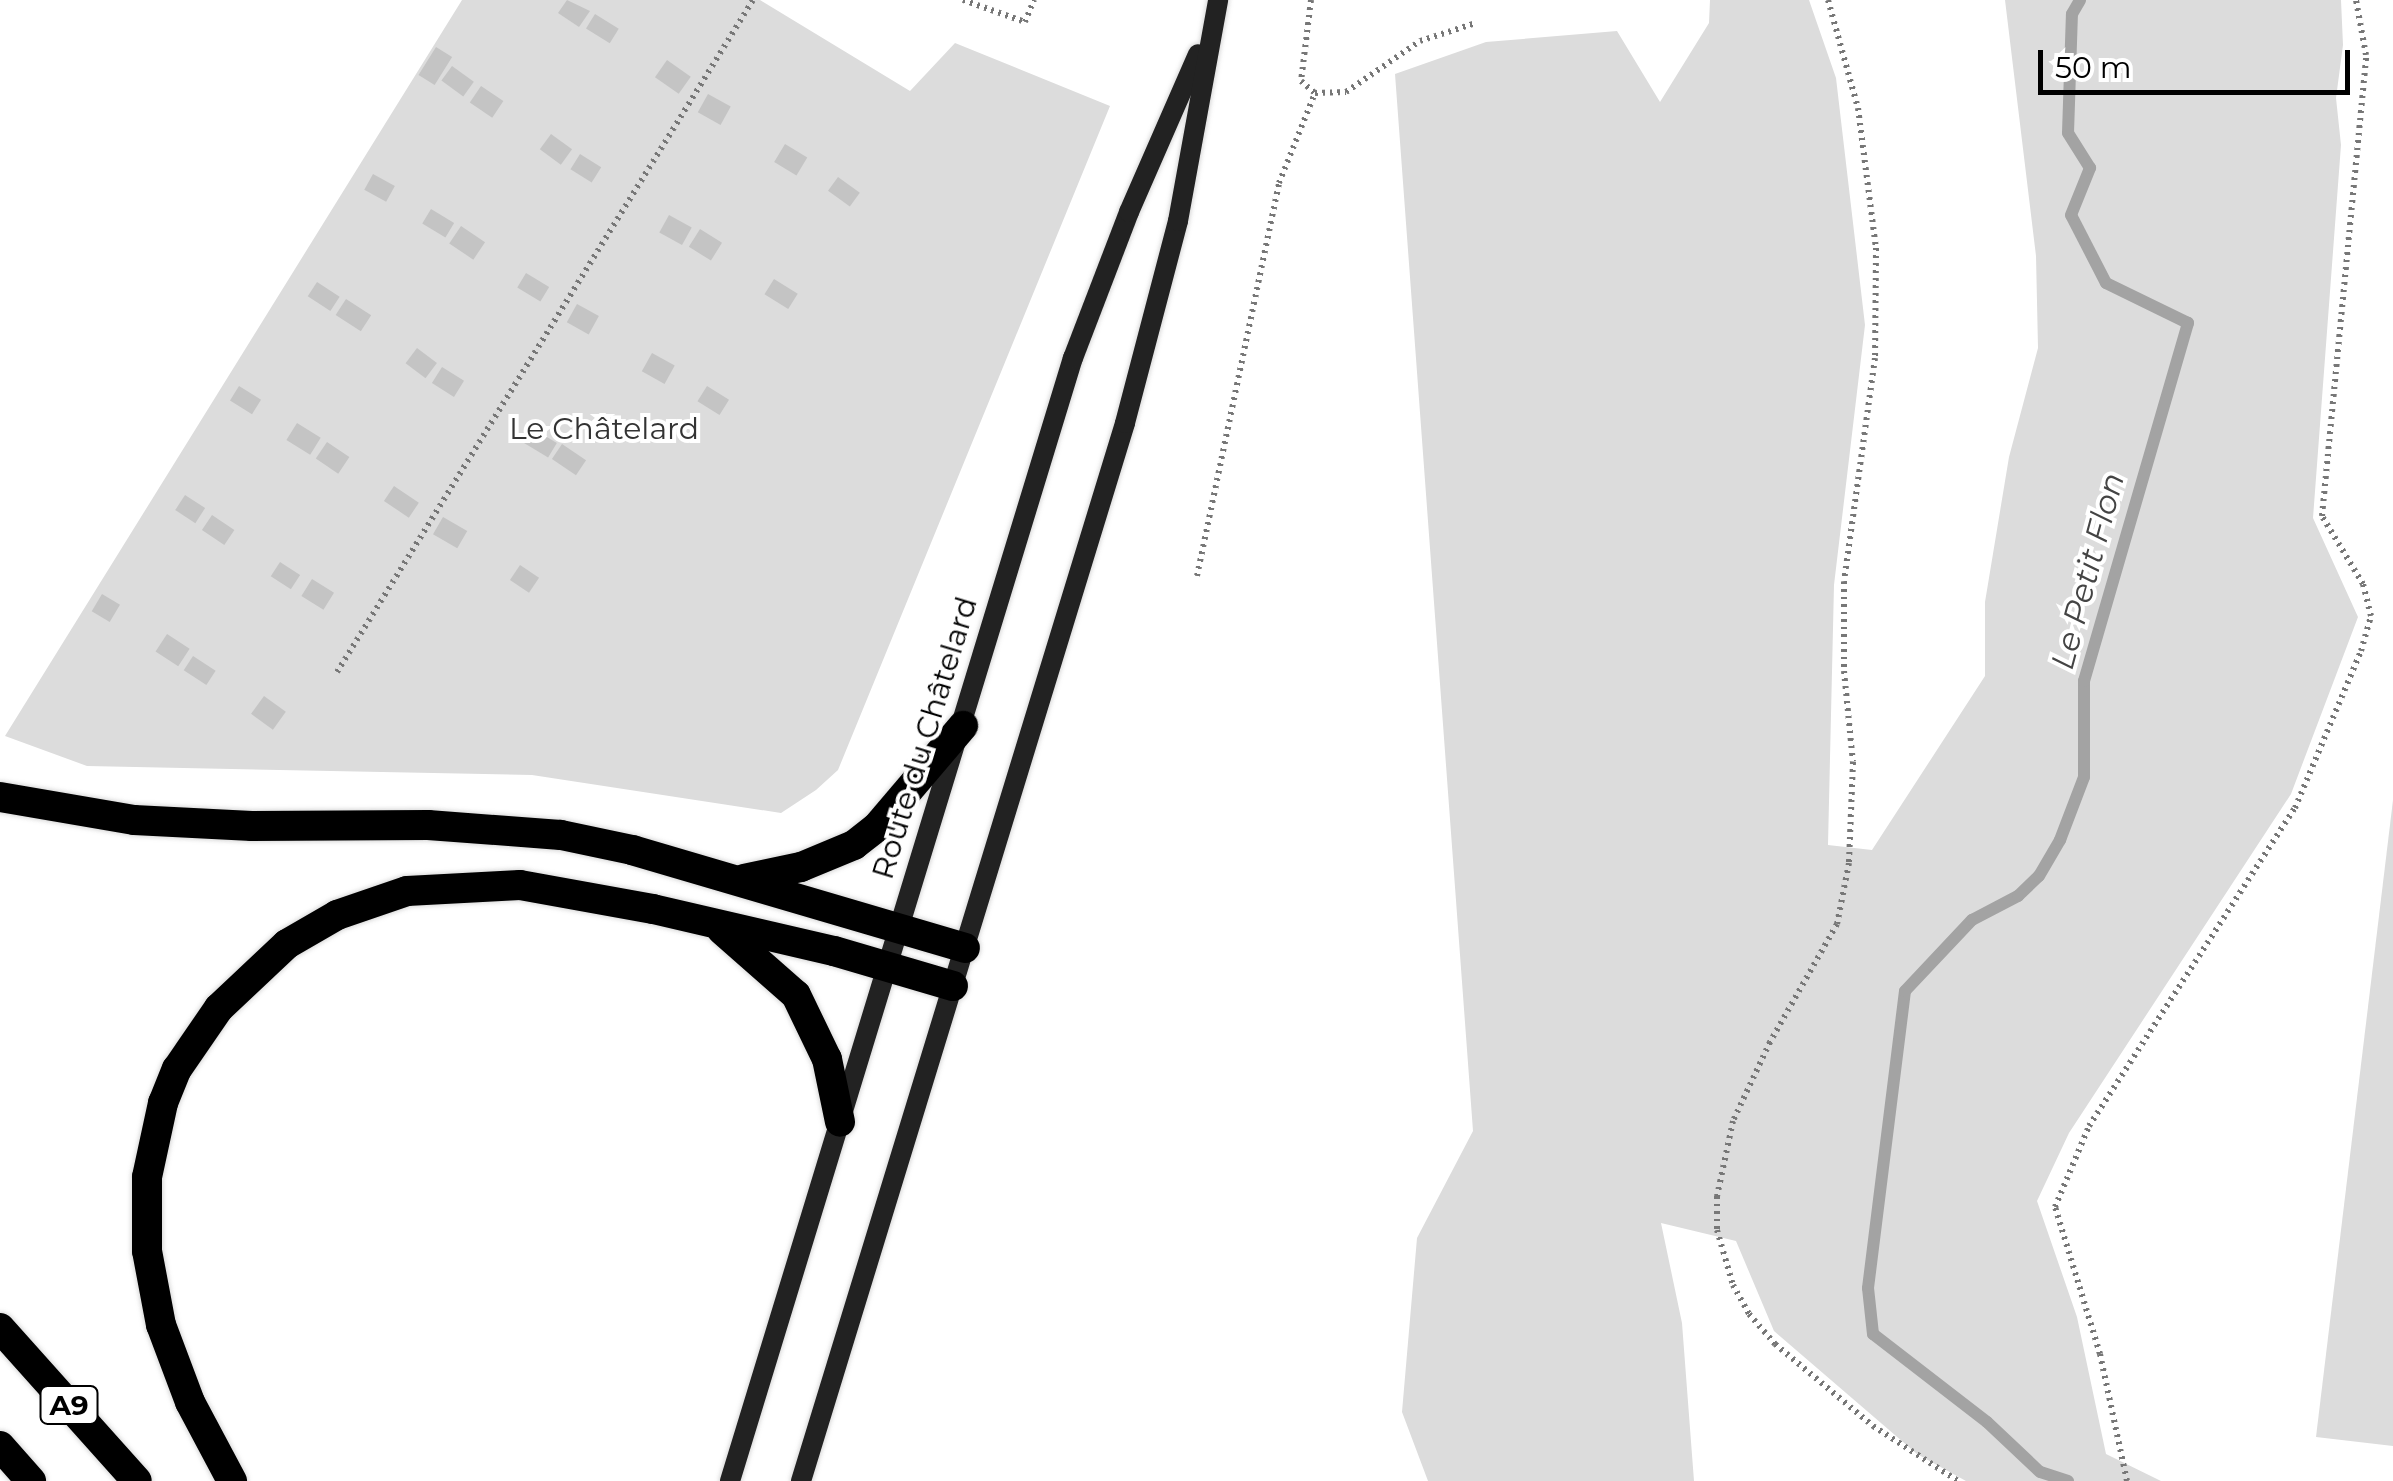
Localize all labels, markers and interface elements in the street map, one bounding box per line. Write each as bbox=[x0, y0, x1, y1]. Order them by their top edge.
scale bar bbox=[2043, 30, 2356, 92]
text: 50 m bbox=[2055, 49, 2132, 86]
park label: Le Châtelard bbox=[509, 411, 699, 447]
water label: Le Petit Flon bbox=[2043, 469, 2133, 673]
street label: Route du Châtelard bbox=[865, 592, 985, 884]
road number: A9 bbox=[39, 1382, 99, 1428]

